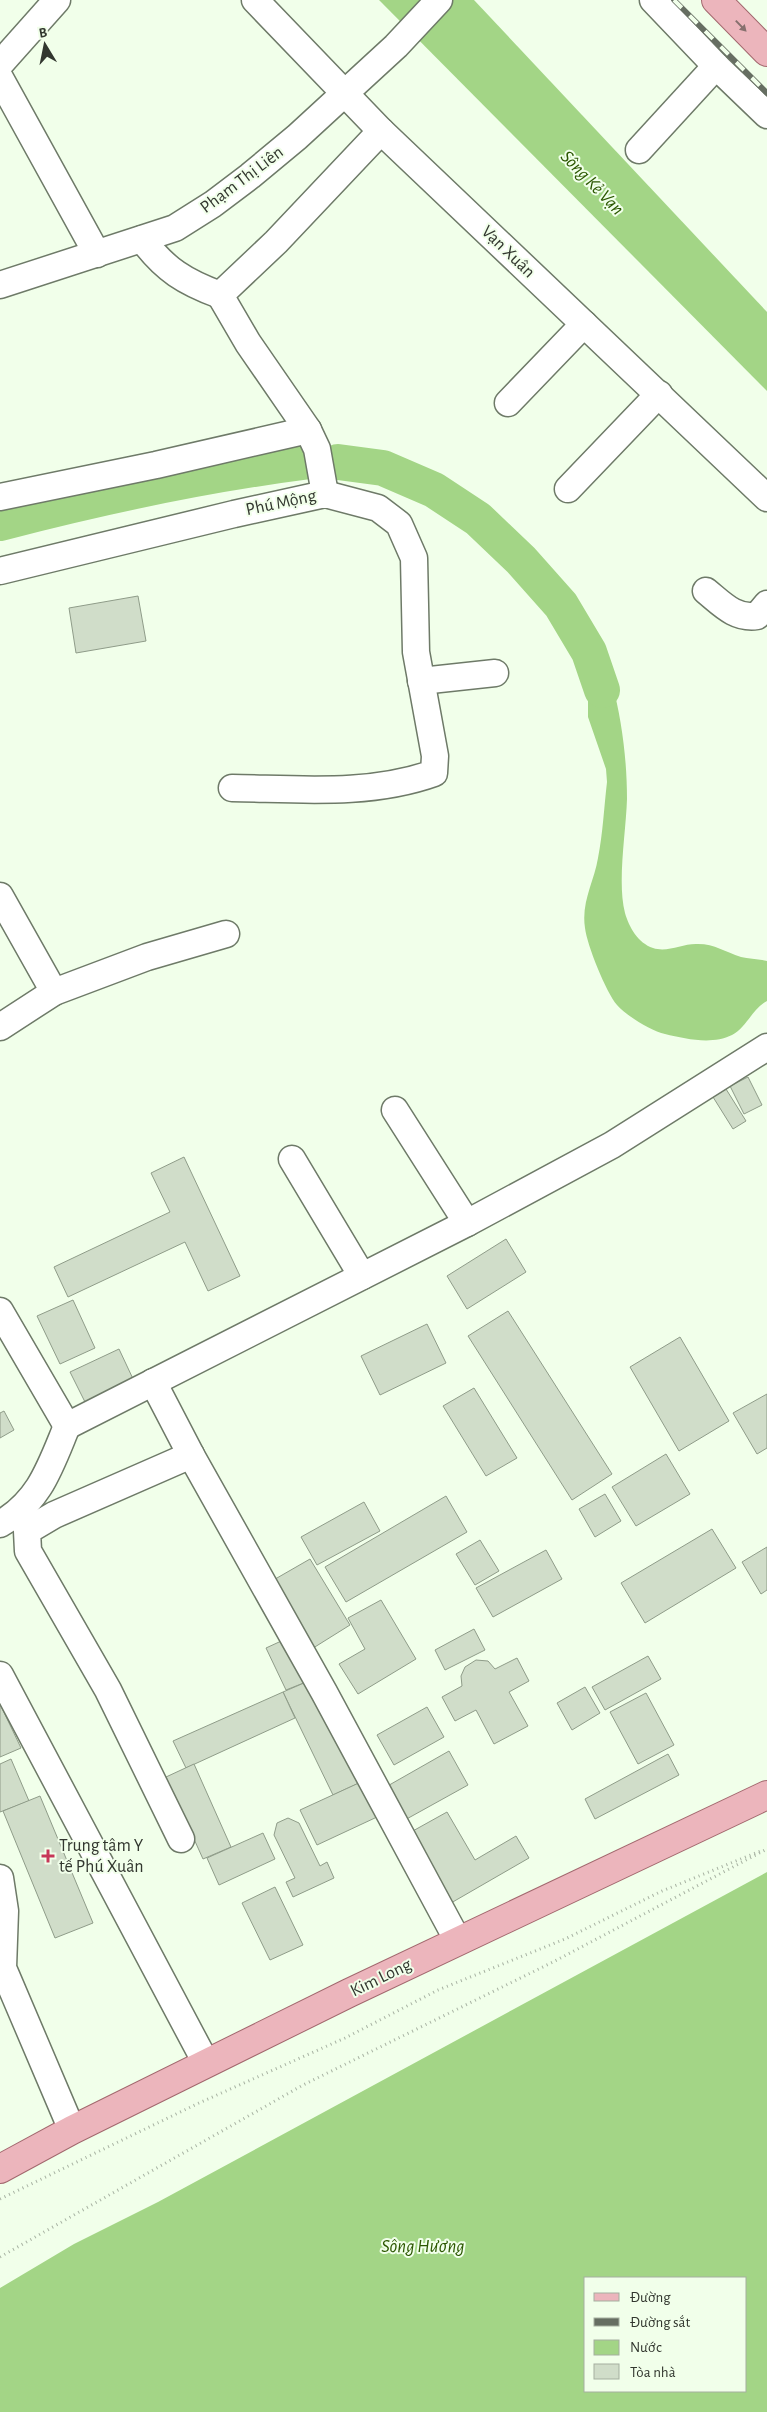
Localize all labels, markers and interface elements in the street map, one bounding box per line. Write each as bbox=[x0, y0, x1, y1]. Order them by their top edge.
north arrow bbox=[20, 20, 70, 70]
one-way arrow bbox=[735, 20, 747, 32]
text: B bbox=[38, 26, 48, 41]
street label: Phạm Thị Liên bbox=[197, 143, 287, 217]
water label: Sông Kẻ Vạn bbox=[557, 147, 627, 219]
street label: Vạn Xuân bbox=[478, 222, 538, 282]
street label: Phú Mộng bbox=[244, 487, 318, 519]
place label: Trung tâm Y tế Phú Xuân bbox=[59, 1837, 144, 1876]
marker: Trung tâm Y tế Phú Xuân bbox=[41, 1849, 55, 1863]
street label: Kim Long bbox=[348, 1955, 415, 2000]
water label: Sông Hương bbox=[381, 2237, 465, 2256]
legend bbox=[584, 2277, 747, 2392]
text: Đường bbox=[630, 2290, 671, 2305]
text: Đường sắt bbox=[630, 2315, 690, 2330]
text: Nước bbox=[630, 2340, 662, 2355]
text: Tòa nhà bbox=[630, 2365, 676, 2380]

